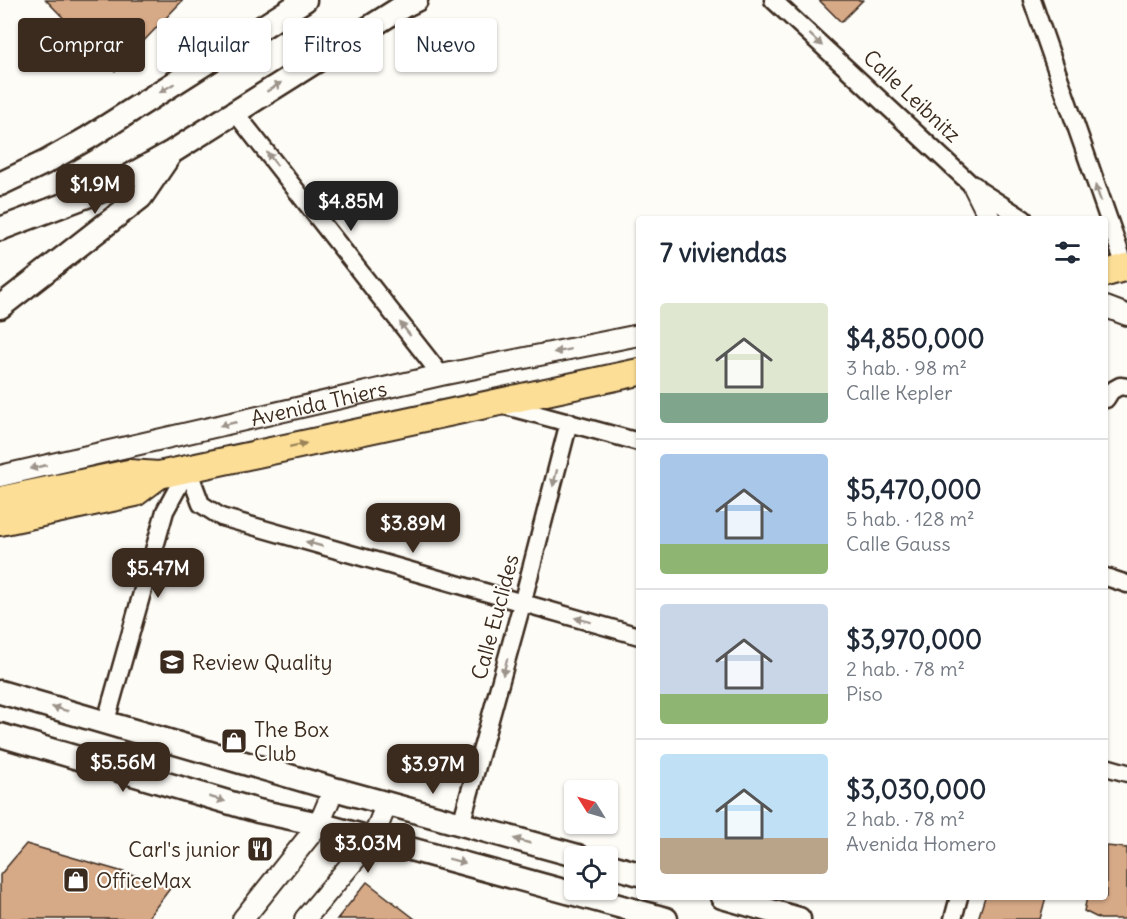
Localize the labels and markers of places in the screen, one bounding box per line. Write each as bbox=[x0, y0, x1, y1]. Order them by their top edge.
pin: $1.9M bbox=[53, 164, 137, 215]
pin: $4.85M bbox=[302, 181, 400, 232]
pin: $3.89M bbox=[364, 503, 462, 554]
pin: $5.47M bbox=[109, 548, 207, 599]
school or university icon: Review Quality bbox=[157, 647, 187, 677]
place label: Review Quality bbox=[192, 649, 332, 676]
place label: The Box Club bbox=[254, 716, 329, 767]
shop icon: The Box Club bbox=[219, 726, 249, 756]
pin: $5.56M bbox=[74, 742, 172, 793]
pin: $3.97M bbox=[384, 744, 482, 795]
pin: $3.03M bbox=[319, 823, 417, 874]
restaurant icon: Carl's junior bbox=[245, 834, 275, 864]
place label: Carl's junior bbox=[128, 836, 240, 863]
shop icon: OfficeMax bbox=[61, 865, 91, 895]
place label: OfficeMax bbox=[96, 867, 191, 894]

